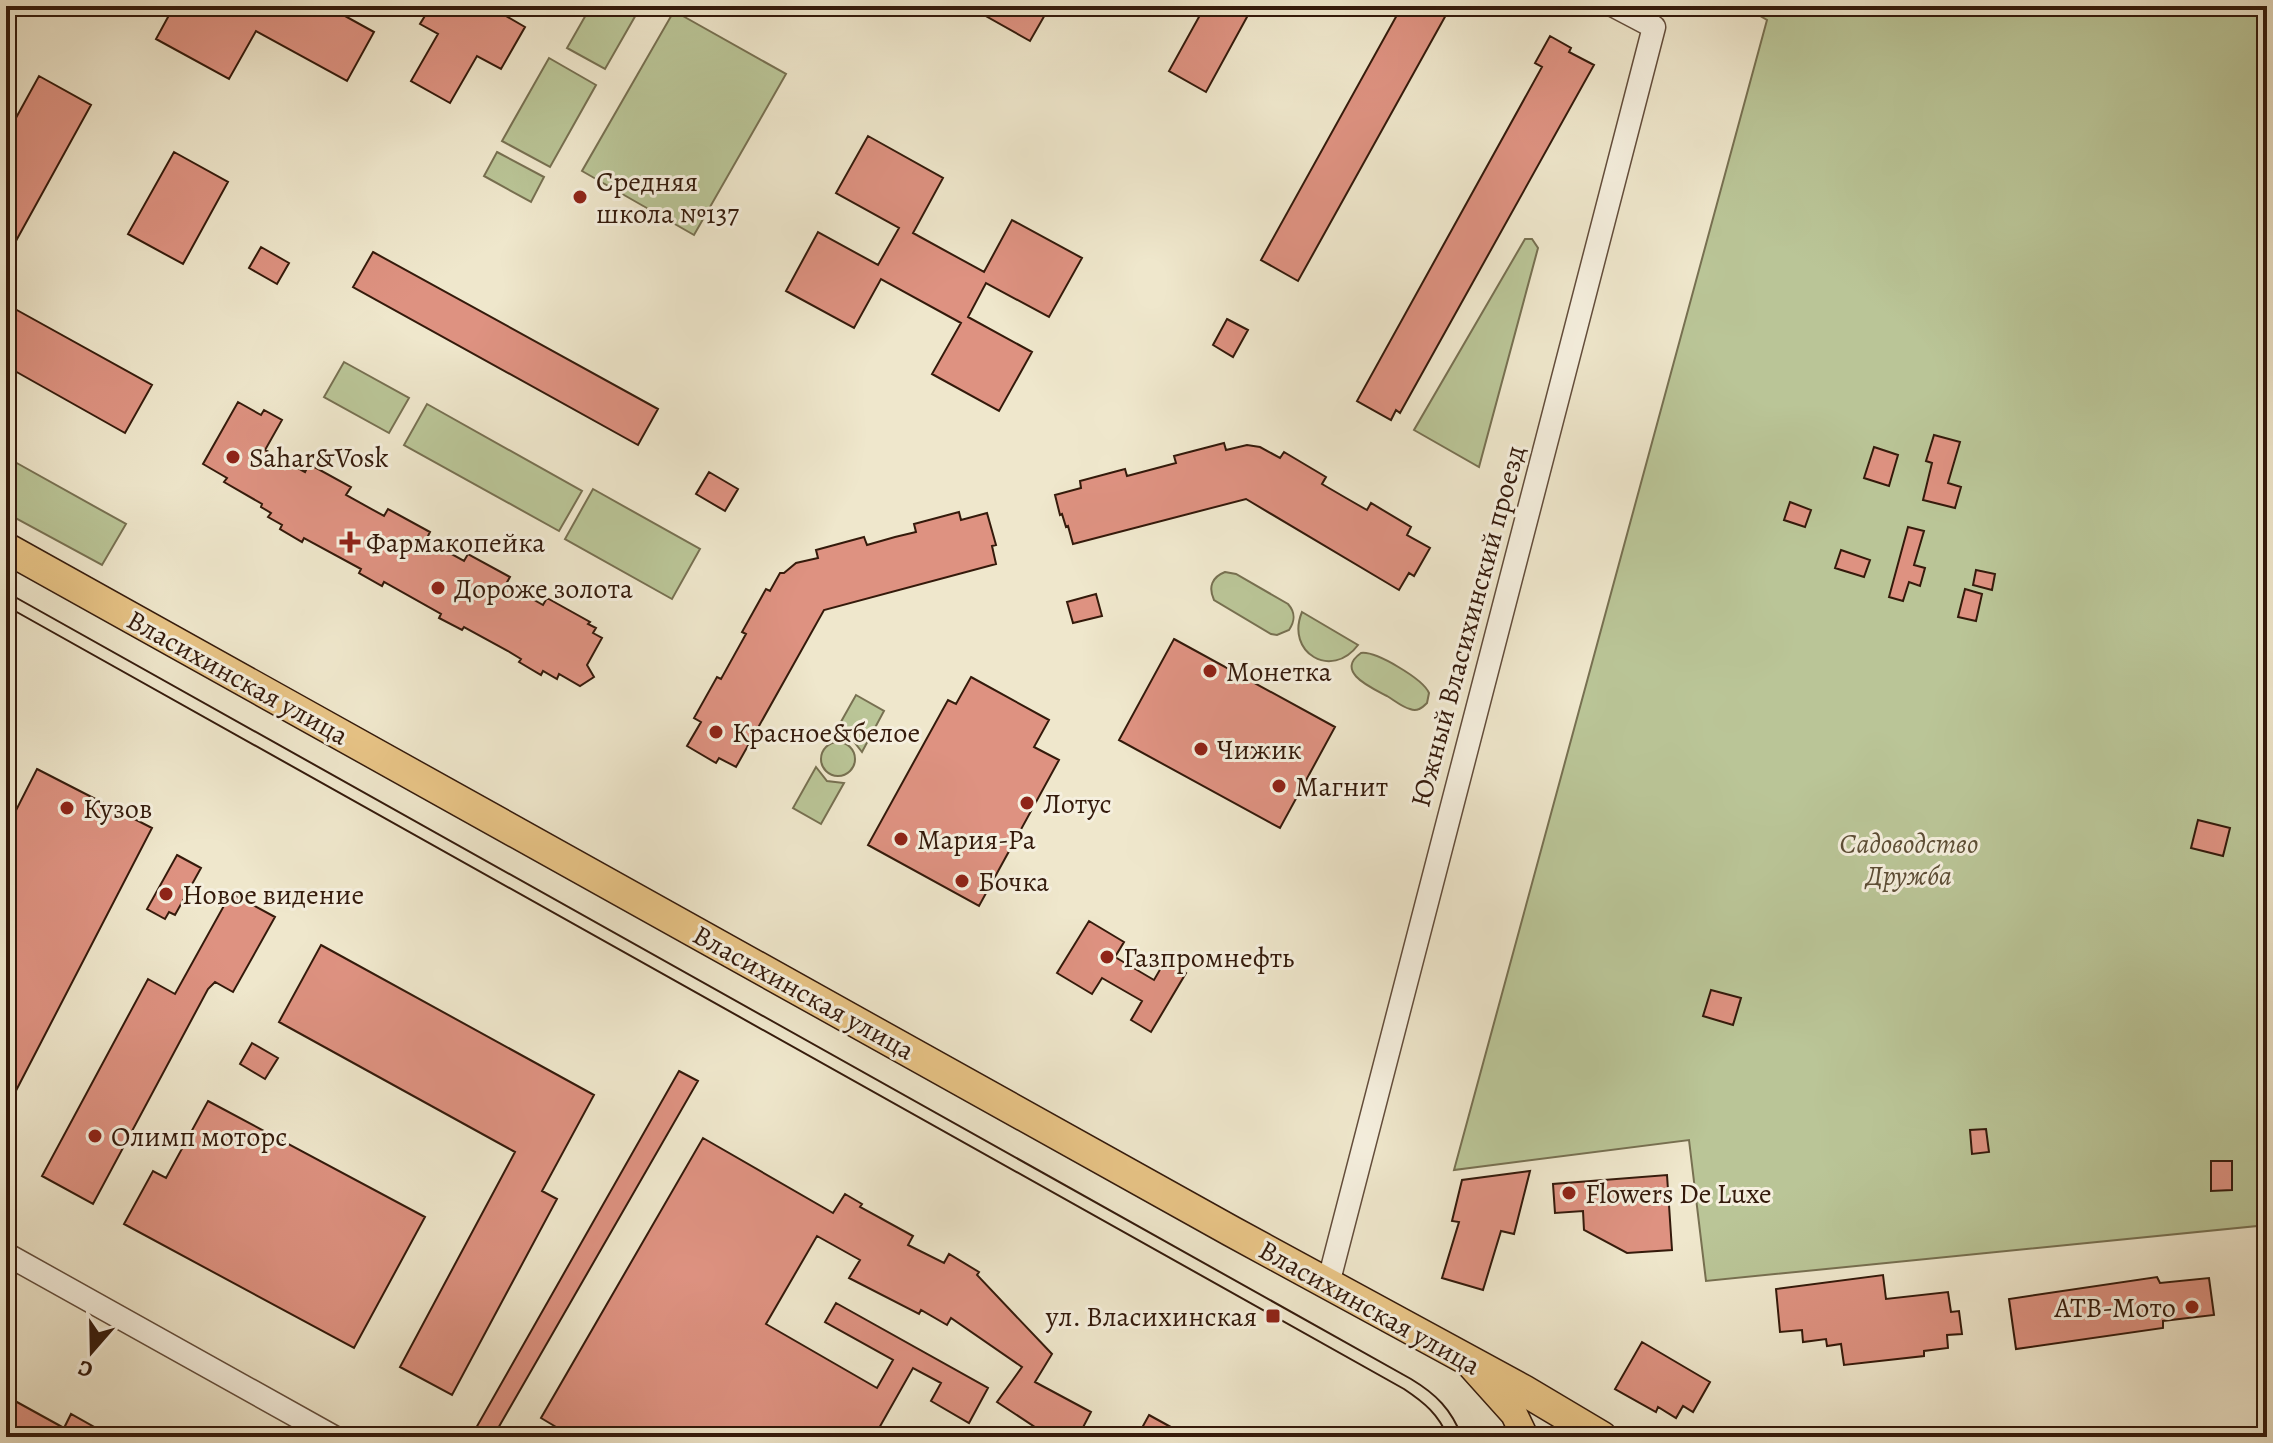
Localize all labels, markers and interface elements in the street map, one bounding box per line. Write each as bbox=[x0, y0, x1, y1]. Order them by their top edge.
place label: Средняя школа №137 bbox=[596, 163, 739, 233]
marker: Средняя школа №137 bbox=[571, 188, 589, 206]
place label: Sahar&Vosk bbox=[249, 439, 389, 477]
street label: Южный Власихинский проезд bbox=[1401, 441, 1535, 811]
marker: Sahar&Vosk bbox=[224, 448, 242, 466]
place label: Фармакопейка bbox=[366, 524, 545, 562]
marker: Фармакопейка bbox=[341, 533, 359, 551]
place label: Дороже золота bbox=[454, 570, 633, 608]
marker: Дороже золота bbox=[429, 579, 447, 597]
street label: Власихинская улица bbox=[120, 601, 355, 755]
place label: Монетка bbox=[1226, 653, 1332, 691]
marker: Монетка bbox=[1201, 662, 1219, 680]
place label: Красное&белое bbox=[732, 714, 920, 752]
marker: Красное&белое bbox=[707, 723, 725, 741]
place label: Чижик bbox=[1217, 731, 1302, 769]
marker: Чижик bbox=[1192, 740, 1210, 758]
place label: Магнит bbox=[1295, 768, 1388, 806]
marker: Магнит bbox=[1270, 777, 1288, 795]
place label: Лотус bbox=[1043, 785, 1112, 823]
place label: Кузов bbox=[83, 790, 152, 828]
marker: Лотус bbox=[1018, 794, 1036, 812]
marker: Кузов bbox=[58, 799, 76, 817]
place label: Мария-Ра bbox=[917, 821, 1036, 859]
park label: Садоводство Дружба bbox=[1840, 825, 1978, 895]
marker: Мария-Ра bbox=[892, 830, 910, 848]
place label: Бочка bbox=[978, 863, 1049, 901]
marker: Бочка bbox=[953, 872, 971, 890]
place label: Новое видение bbox=[182, 876, 364, 914]
marker: Новое видение bbox=[157, 885, 175, 903]
street label: Власихинская улица bbox=[686, 916, 921, 1070]
place label: Газпромнефть bbox=[1123, 939, 1294, 977]
marker: Газпромнефть bbox=[1098, 948, 1116, 966]
place label: Олимп моторс bbox=[111, 1118, 287, 1156]
marker: Олимп моторс bbox=[86, 1127, 104, 1145]
place label: Flowers De Luxe bbox=[1585, 1175, 1771, 1213]
marker: Flowers De Luxe bbox=[1560, 1184, 1578, 1202]
street label: Власихинская улица bbox=[1252, 1231, 1487, 1385]
place label: АТВ-Мото bbox=[2054, 1289, 2176, 1327]
place label: ул. Власихинская bbox=[1045, 1298, 1257, 1336]
marker: АТВ-Мото bbox=[2183, 1298, 2201, 1316]
marker: ул. Власихинская bbox=[1264, 1307, 1282, 1325]
north arrow bbox=[52, 1311, 132, 1391]
text: С bbox=[74, 1352, 97, 1385]

